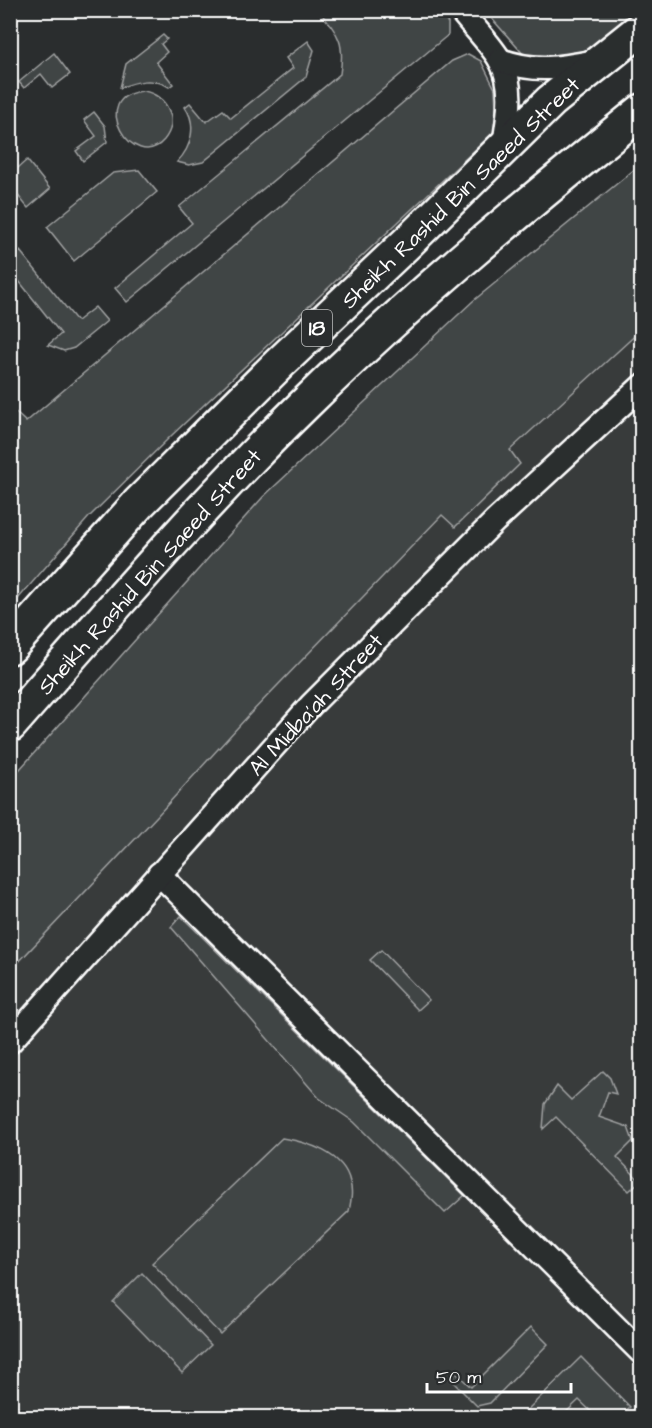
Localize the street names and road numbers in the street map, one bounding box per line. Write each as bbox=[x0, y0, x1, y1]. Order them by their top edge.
street label: Sheikh Rashid Bin Saeed Street bbox=[335, 70, 588, 316]
road number: 18 bbox=[302, 310, 332, 346]
street label: Sheikh Rashid Bin Saeed Street bbox=[31, 442, 269, 702]
street label: Al Midba'ah Street bbox=[242, 627, 391, 783]

